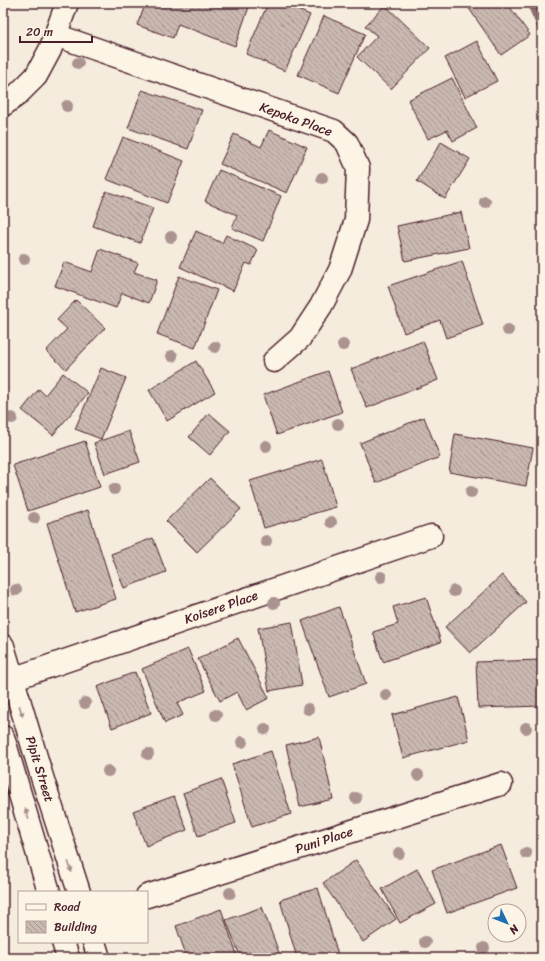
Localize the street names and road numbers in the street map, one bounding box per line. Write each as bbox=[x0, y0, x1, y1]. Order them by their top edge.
street label: Kepoka Place bbox=[256, 95, 336, 143]
street label: Koisere Place bbox=[181, 584, 261, 630]
street label: Pipit Street bbox=[19, 733, 61, 805]
street label: Puni Place bbox=[292, 820, 356, 860]

